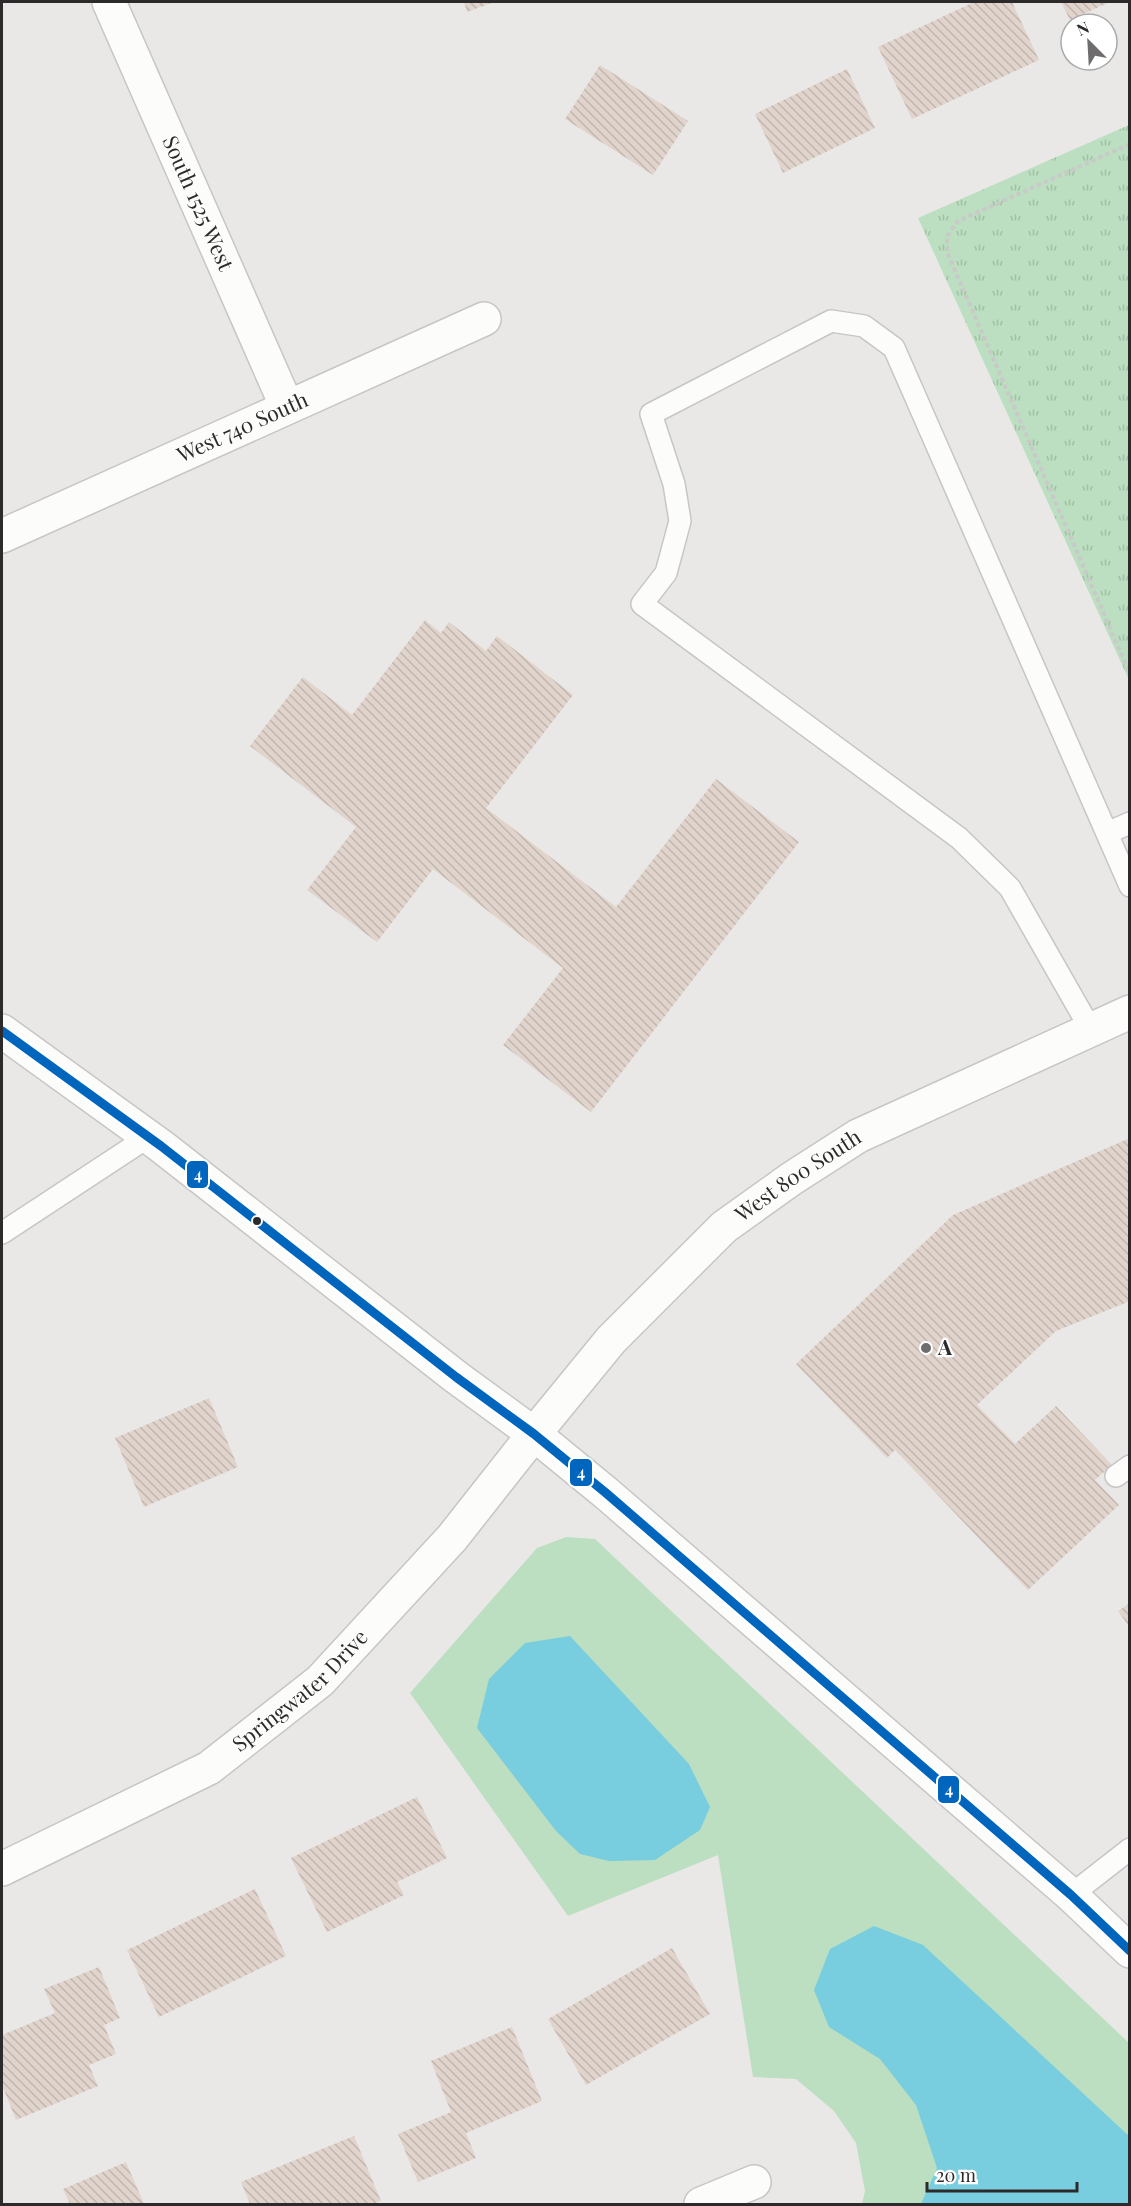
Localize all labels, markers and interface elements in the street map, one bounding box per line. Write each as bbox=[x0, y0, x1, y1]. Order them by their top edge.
north arrow bbox=[1059, 12, 1119, 72]
text: N bbox=[1073, 16, 1093, 40]
street label: South 1525 West bbox=[157, 131, 241, 275]
street label: West 740 South bbox=[171, 384, 312, 468]
street label: West 800 South bbox=[728, 1121, 866, 1227]
line badge: 4 bbox=[186, 1160, 209, 1189]
text: 4 bbox=[194, 1163, 202, 1184]
unlabelled marker bbox=[251, 1215, 263, 1227]
place label: A bbox=[937, 1332, 953, 1360]
marker: A bbox=[919, 1341, 933, 1355]
line badge: 4 bbox=[569, 1458, 593, 1487]
text: 4 bbox=[577, 1461, 585, 1482]
street label: Springwater Drive bbox=[225, 1622, 373, 1757]
line badge: 4 bbox=[937, 1775, 960, 1804]
text: 4 bbox=[945, 1778, 953, 1799]
scale bar bbox=[927, 2155, 1077, 2193]
text: 20 m bbox=[936, 2163, 976, 2187]

